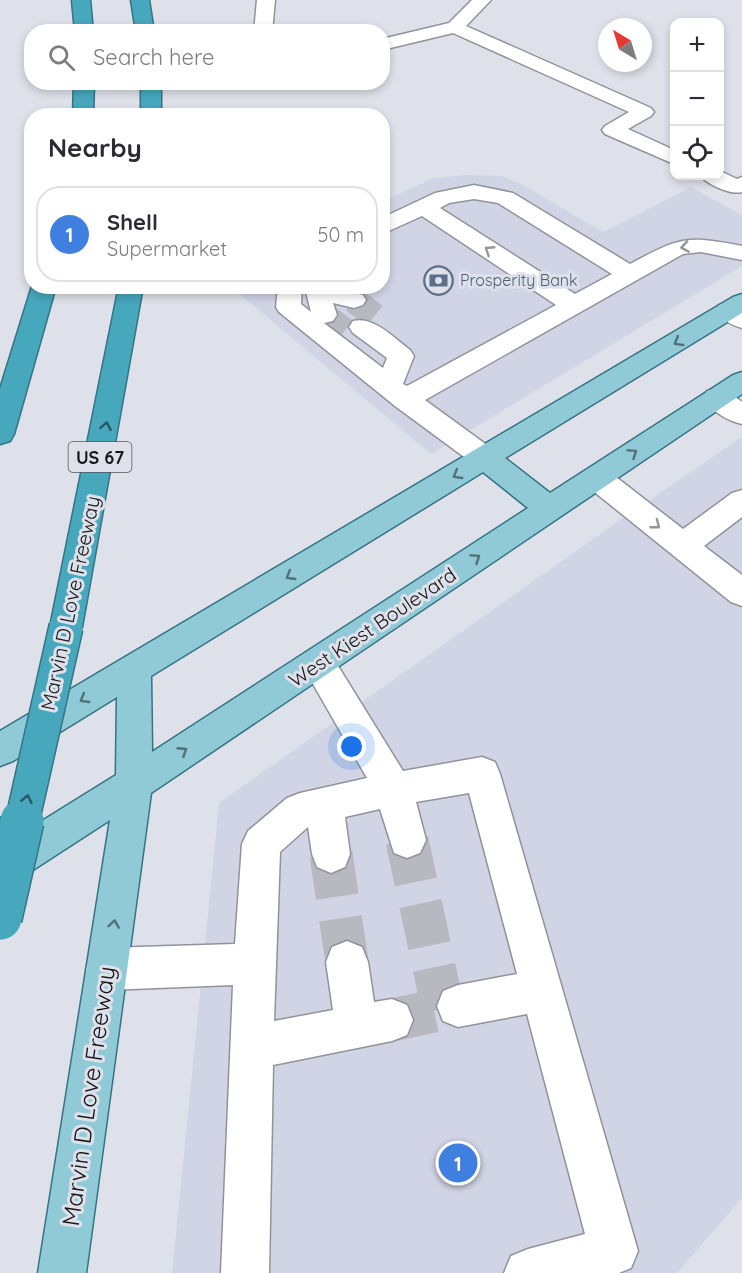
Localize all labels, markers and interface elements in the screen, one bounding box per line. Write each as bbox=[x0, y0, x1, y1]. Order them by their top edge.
north arrow bbox=[598, 18, 652, 72]
map controls bbox=[670, 18, 724, 180]
button: + bbox=[670, 18, 724, 72]
search box bbox=[24, 24, 390, 90]
icon: search bbox=[45, 41, 78, 74]
text: Search here bbox=[93, 43, 214, 71]
button: − bbox=[670, 72, 724, 126]
button: locate bbox=[670, 126, 724, 180]
text: Nearby bbox=[48, 131, 142, 164]
text: Shell bbox=[107, 208, 158, 236]
text: 1 bbox=[66, 222, 73, 247]
text: 50 m bbox=[318, 222, 364, 247]
text: Supermarket bbox=[107, 236, 227, 261]
one-way arrow bbox=[680, 241, 689, 253]
one-way arrow bbox=[485, 247, 496, 258]
bank icon: Prosperity Bank bbox=[423, 264, 455, 296]
place label: Prosperity Bank bbox=[460, 270, 578, 290]
one-way arrow bbox=[674, 334, 684, 346]
one-way arrow bbox=[99, 421, 112, 431]
road number: US 67 bbox=[68, 442, 132, 472]
one-way arrow bbox=[627, 450, 638, 461]
one-way arrow bbox=[453, 468, 463, 480]
street label: Marvin D Love Freeway bbox=[35, 494, 105, 712]
one-way arrow bbox=[649, 517, 660, 528]
one-way arrow bbox=[469, 554, 480, 565]
street label: West Kiest Boulevard bbox=[283, 562, 461, 692]
one-way arrow bbox=[286, 568, 296, 580]
one-way arrow bbox=[80, 692, 90, 704]
your location bbox=[337, 732, 366, 761]
one-way arrow bbox=[177, 747, 187, 759]
one-way arrow bbox=[20, 794, 33, 804]
one-way arrow bbox=[107, 920, 119, 929]
street label: Marvin D Love Freeway bbox=[55, 964, 121, 1228]
pin: 1 bbox=[438, 1140, 478, 1186]

